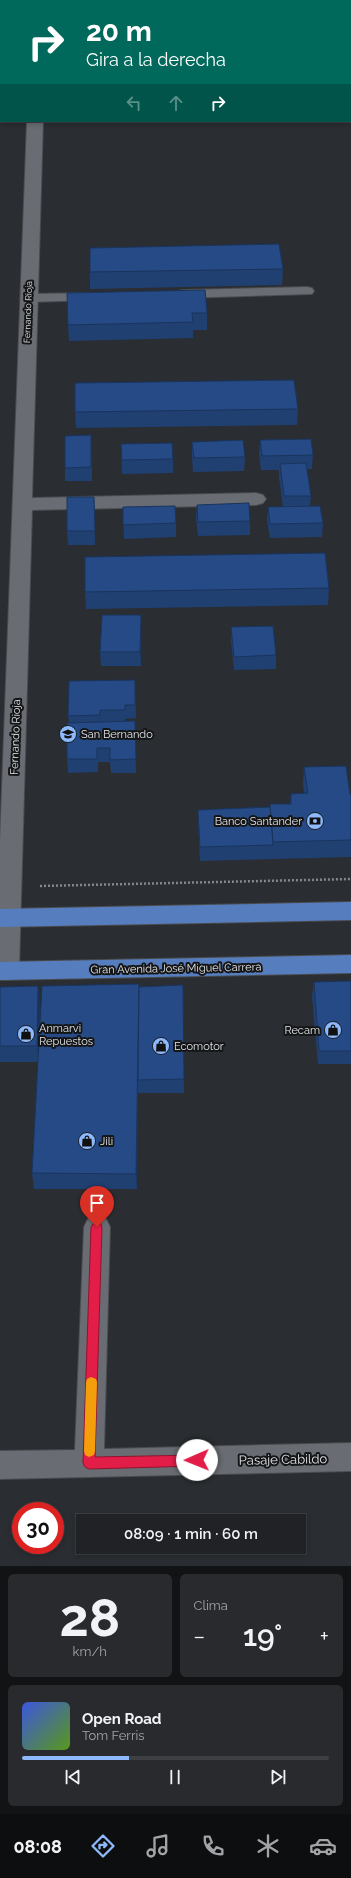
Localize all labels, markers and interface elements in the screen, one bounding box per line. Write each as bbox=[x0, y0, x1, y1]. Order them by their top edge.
text: 20 m bbox=[86, 15, 152, 48]
icon: right bbox=[20, 16, 72, 68]
text: Gira a la derecha bbox=[86, 49, 226, 70]
icon: left bbox=[123, 92, 145, 114]
icon: ahead bbox=[165, 92, 187, 114]
icon: right bbox=[207, 92, 229, 114]
street label: Fernando Rioja bbox=[22, 281, 34, 343]
street label: Fernando Rioja bbox=[8, 699, 23, 775]
school or university icon: San Bernando bbox=[58, 724, 78, 744]
place label: San Bernando bbox=[81, 728, 153, 741]
bank icon: Banco Santander bbox=[305, 811, 325, 831]
place label: Banco Santander bbox=[215, 815, 302, 828]
street label: Gran Avenida José Miguel Carrera bbox=[90, 961, 262, 976]
shop icon: Recam bbox=[323, 1020, 343, 1040]
place label: Anmarvi Repuestos bbox=[39, 1022, 93, 1048]
shop icon: Anmarvi Repuestos bbox=[16, 1024, 36, 1044]
place label: Recam bbox=[284, 1024, 320, 1037]
shop icon: Ecomotor bbox=[151, 1036, 171, 1056]
place label: Ecomotor bbox=[174, 1040, 224, 1053]
shop icon: Jili bbox=[77, 1131, 97, 1151]
place label: Jili bbox=[100, 1135, 113, 1148]
pin bbox=[80, 1186, 114, 1227]
icon: arrive bbox=[86, 1192, 108, 1214]
position arrow bbox=[176, 1439, 218, 1481]
street label: Pasaje Cabildo bbox=[239, 1451, 328, 1468]
speed limit sign: 30 bbox=[12, 1502, 64, 1554]
text: 08:09 · 1 min · 60 m bbox=[124, 1525, 258, 1543]
text: 28 bbox=[59, 1587, 120, 1648]
text: Clima bbox=[194, 1598, 228, 1613]
text: 19° bbox=[243, 1618, 282, 1653]
text: − bbox=[194, 1623, 205, 1649]
text: + bbox=[320, 1623, 329, 1649]
text: km/h bbox=[73, 1644, 107, 1659]
text: Open Road bbox=[82, 1710, 162, 1728]
text: Tom Ferris bbox=[82, 1728, 145, 1743]
icon: previous bbox=[62, 1766, 84, 1788]
icon: pause bbox=[164, 1766, 186, 1788]
icon: next bbox=[267, 1766, 289, 1788]
icon: directions bbox=[89, 1832, 117, 1860]
icon: music bbox=[144, 1832, 172, 1860]
icon: phone bbox=[199, 1832, 227, 1860]
icon: climate bbox=[254, 1832, 282, 1860]
icon: car bbox=[309, 1832, 337, 1860]
text: 08:08 bbox=[14, 1836, 62, 1857]

